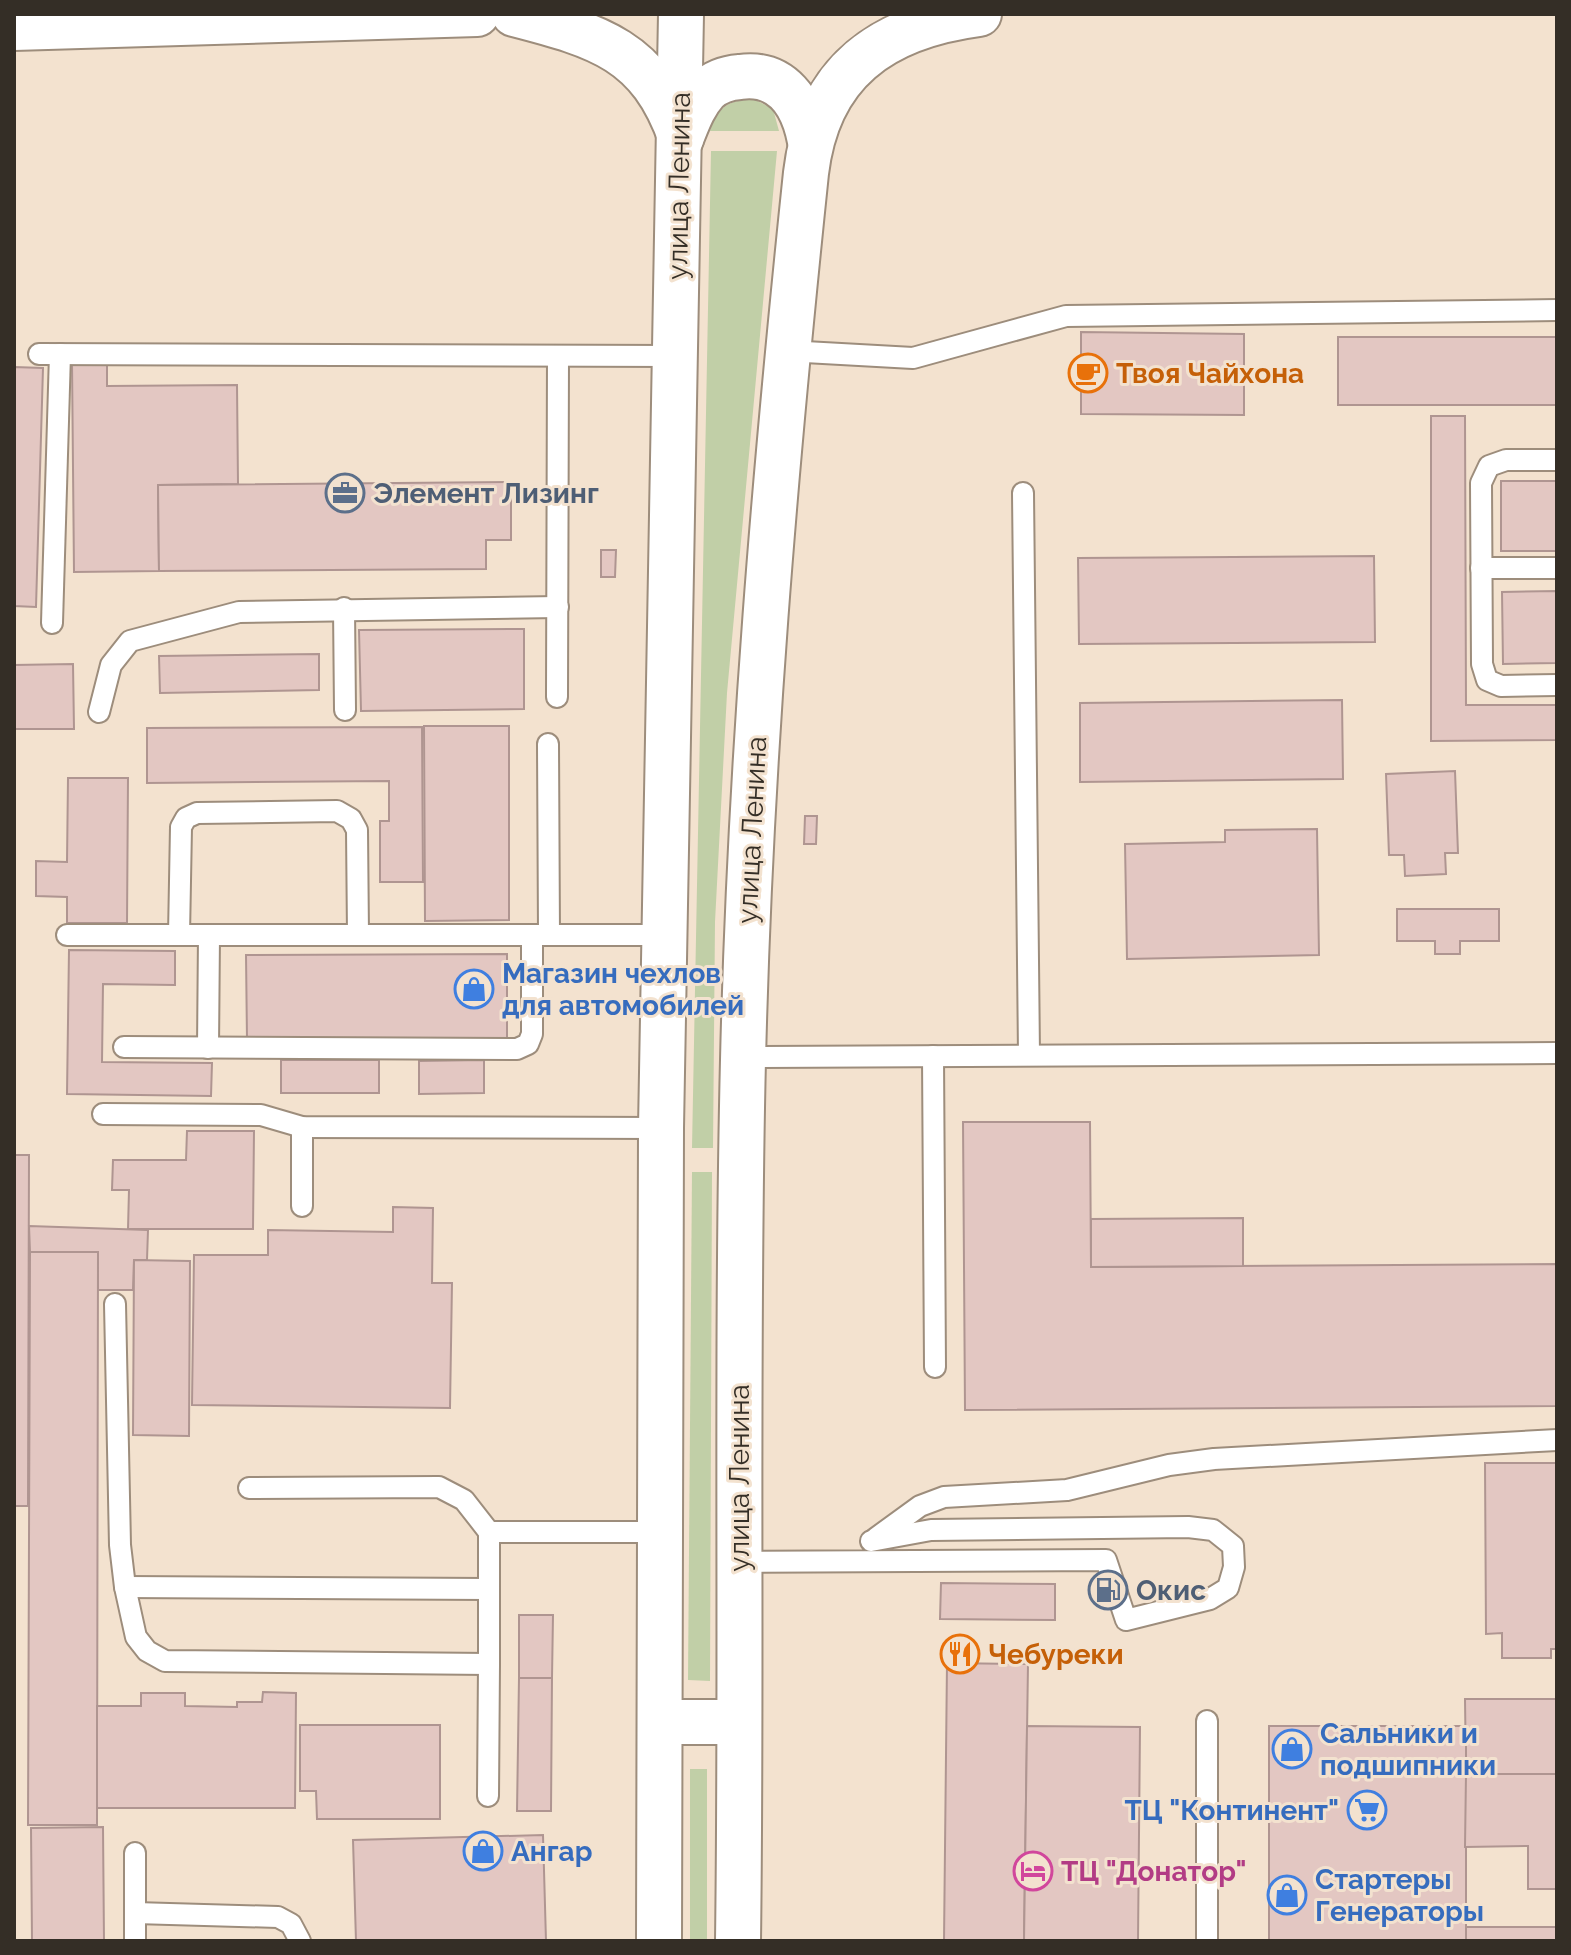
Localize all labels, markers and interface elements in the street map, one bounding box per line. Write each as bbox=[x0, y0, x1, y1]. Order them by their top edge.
street label: улица Ленина bbox=[661, 92, 697, 280]
cafe icon: Твоя Чайхона bbox=[1067, 352, 1109, 394]
place label: Твоя Чайхона bbox=[1116, 357, 1304, 390]
office icon: Элемент Лизинг bbox=[324, 472, 366, 514]
place label: Элемент Лизинг bbox=[373, 477, 599, 510]
street label: улица Ленина bbox=[731, 735, 773, 925]
place label: Магазин чехлов для автомобилей bbox=[502, 957, 744, 1022]
shop icon: Магазин чехлов для автомобилей bbox=[453, 968, 495, 1010]
street label: улица Ленина bbox=[723, 1384, 756, 1572]
fuel station icon: Окис bbox=[1087, 1569, 1129, 1611]
place label: Окис bbox=[1136, 1574, 1206, 1607]
restaurant icon: Чебуреки bbox=[939, 1633, 981, 1675]
place label: Чебуреки bbox=[988, 1638, 1124, 1671]
place label: Сальники и подшипники bbox=[1320, 1717, 1496, 1782]
shop icon: Сальники и подшипники bbox=[1271, 1728, 1313, 1770]
supermarket icon: ТЦ "Континент" bbox=[1346, 1789, 1388, 1831]
place label: ТЦ "Континент" bbox=[1125, 1794, 1339, 1827]
shop icon: Ангар bbox=[462, 1830, 504, 1872]
place label: Ангар bbox=[511, 1835, 592, 1868]
hotel icon: ТЦ "Донатор" bbox=[1012, 1850, 1054, 1892]
place label: ТЦ "Донатор" bbox=[1061, 1855, 1246, 1888]
place label: Стартеры Генераторы bbox=[1315, 1863, 1484, 1928]
shop icon: Стартеры Генераторы bbox=[1266, 1874, 1308, 1916]

